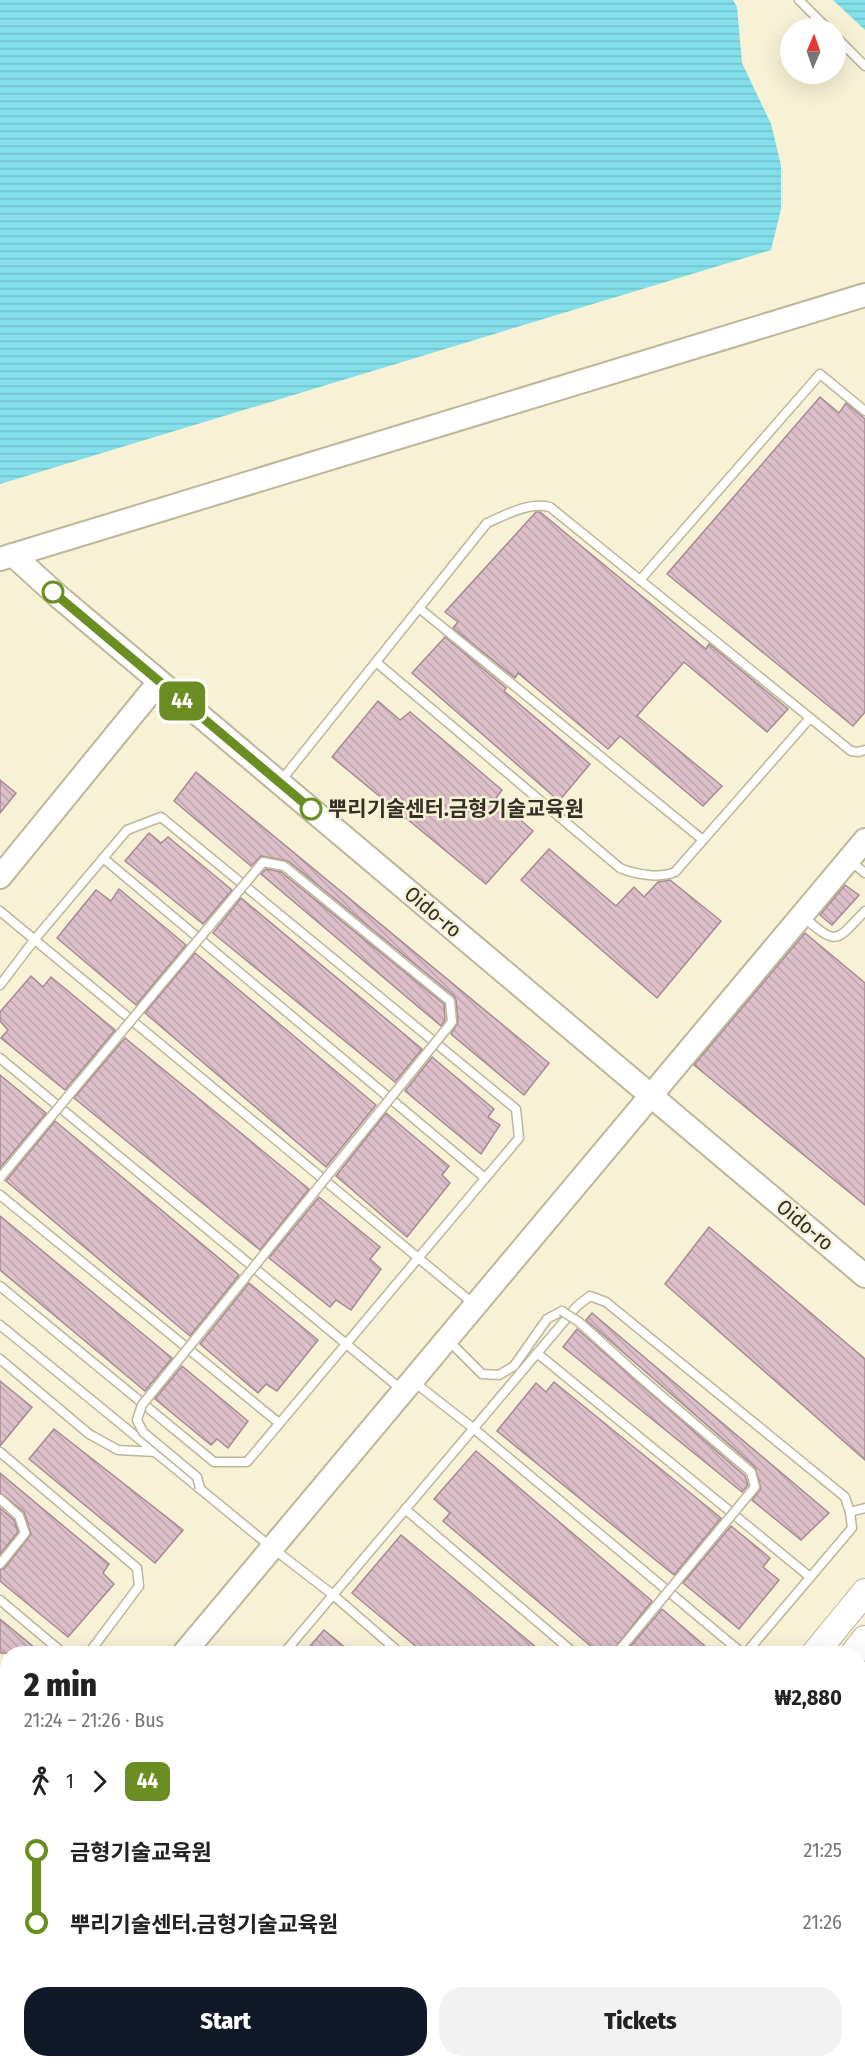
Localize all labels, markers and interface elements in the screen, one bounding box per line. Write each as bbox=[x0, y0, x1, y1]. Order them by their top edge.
north arrow bbox=[780, 18, 846, 84]
map controls bbox=[780, 18, 846, 84]
unlabelled marker bbox=[42, 581, 64, 603]
line badge: 44 bbox=[155, 682, 209, 720]
text: 44 bbox=[171, 688, 193, 714]
place label: 뿌리기술센터.금형기술교육원 bbox=[328, 796, 584, 822]
marker: 뿌리기술센터.금형기술교육원 bbox=[300, 798, 322, 820]
street label: Oido-ro bbox=[399, 881, 467, 943]
street label: Oido-ro bbox=[771, 1194, 839, 1256]
text: 2 min bbox=[24, 1665, 97, 1705]
text: ₩2,880 bbox=[775, 1684, 842, 1711]
text: 21:24 – 21:26 · Bus bbox=[24, 1708, 164, 1732]
icon: walk bbox=[24, 1765, 57, 1798]
icon: forward bbox=[83, 1765, 116, 1798]
text: 44 bbox=[137, 1768, 158, 1794]
text: 1 bbox=[66, 1769, 74, 1793]
text: 21:25 bbox=[804, 1838, 842, 1862]
text: 금형기술교육원 bbox=[70, 1839, 212, 1866]
text: 21:26 bbox=[803, 1910, 842, 1934]
text: 뿌리기술센터.금형기술교육원 bbox=[70, 1911, 338, 1938]
button: Start bbox=[24, 1987, 427, 2056]
button: Tickets bbox=[439, 1987, 842, 2056]

